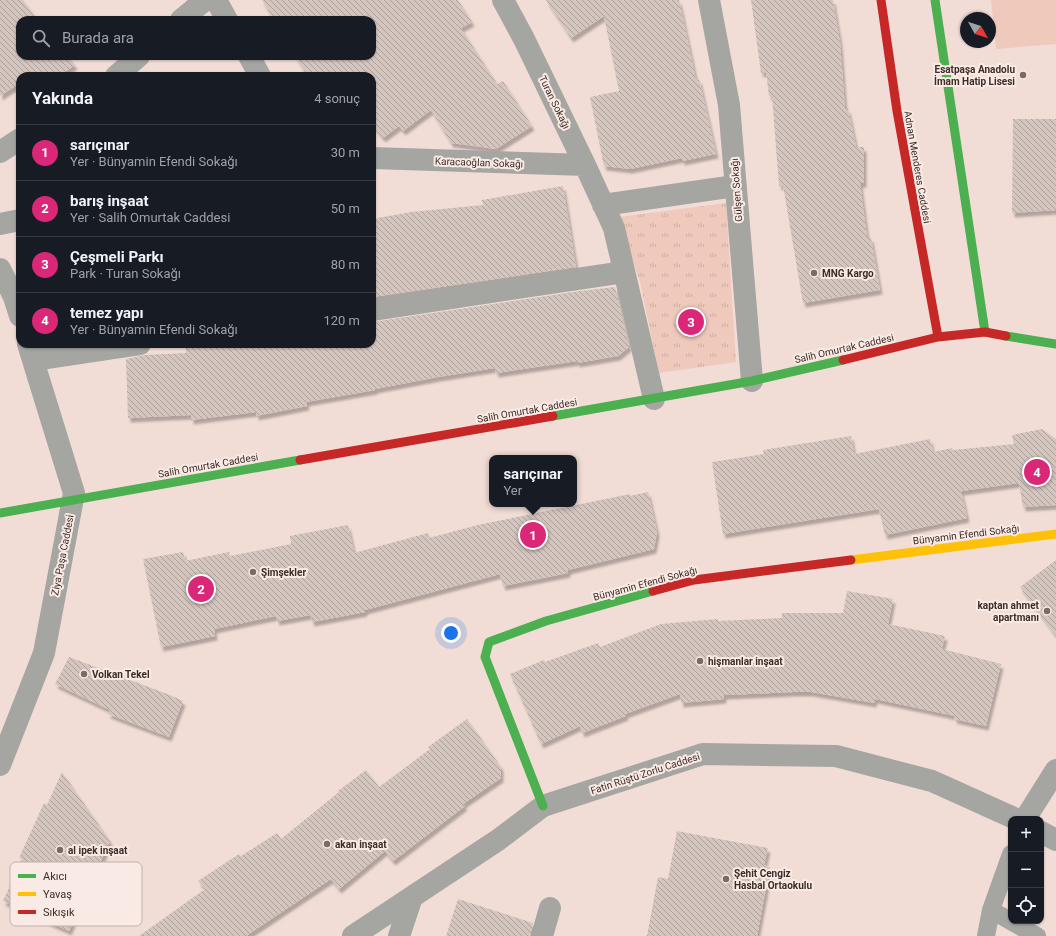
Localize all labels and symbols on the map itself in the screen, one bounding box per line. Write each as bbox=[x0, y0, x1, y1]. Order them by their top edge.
north arrow bbox=[960, 12, 996, 48]
place label: Esatpaşa Anadolu İmam Hatip Lisesi bbox=[934, 64, 1015, 87]
marker: Esatpaşa Anadolu İmam Hatip Lisesi bbox=[1018, 70, 1028, 80]
street label: Turan Sokağı bbox=[537, 74, 572, 131]
street label: Adnan Menderes Caddesi bbox=[902, 110, 933, 224]
street label: Karacaoğlan Sokağı bbox=[435, 155, 523, 170]
street label: Gülşen Sokağı bbox=[729, 158, 744, 222]
marker: MNG Kargo bbox=[809, 268, 819, 278]
place label: MNG Kargo bbox=[822, 268, 874, 279]
pin: 3 bbox=[678, 307, 704, 337]
street label: Salih Omurtak Caddesi bbox=[793, 332, 895, 365]
street label: Salih Omurtak Caddesi bbox=[476, 396, 578, 425]
street label: Salih Omurtak Caddesi bbox=[157, 451, 259, 480]
pin: 4 bbox=[1024, 457, 1050, 487]
street label: Ziya Paşa Caddesi bbox=[49, 514, 76, 596]
pin: 1 bbox=[520, 520, 546, 550]
street label: Bünyamin Efendi Sokağı bbox=[912, 523, 1020, 546]
street label: Bünyamin Efendi Sokağı bbox=[592, 564, 698, 603]
marker: Şimşekler bbox=[248, 567, 258, 577]
place label: Şimşekler bbox=[261, 567, 306, 578]
pin: 2 bbox=[188, 574, 214, 604]
place label: kaptan ahmet apartmanı bbox=[977, 600, 1040, 623]
marker: kaptan ahmet apartmanı bbox=[1042, 606, 1052, 616]
your location bbox=[441, 623, 461, 643]
marker: hişmanlar inşaat bbox=[695, 656, 705, 666]
place label: hişmanlar inşaat bbox=[708, 656, 783, 667]
marker: Volkan Tekel bbox=[79, 669, 89, 679]
place label: Volkan Tekel bbox=[92, 669, 150, 680]
street label: Fatin Rüştü Zorlu Caddesi bbox=[589, 751, 701, 796]
marker: akan inşaat bbox=[322, 839, 332, 849]
place label: akan inşaat bbox=[335, 839, 387, 850]
marker: al ipek inşaat bbox=[55, 845, 65, 855]
place label: al ipek inşaat bbox=[68, 845, 128, 856]
legend bbox=[10, 862, 142, 926]
place label: Şehit Cengiz Hasbal Ortaokulu bbox=[734, 868, 812, 891]
text: Akıcı bbox=[43, 870, 67, 883]
marker: Şehit Cengiz Hasbal Ortaokulu bbox=[721, 874, 731, 884]
text: Yavaş bbox=[43, 888, 72, 901]
text: Sıkışık bbox=[43, 906, 75, 919]

